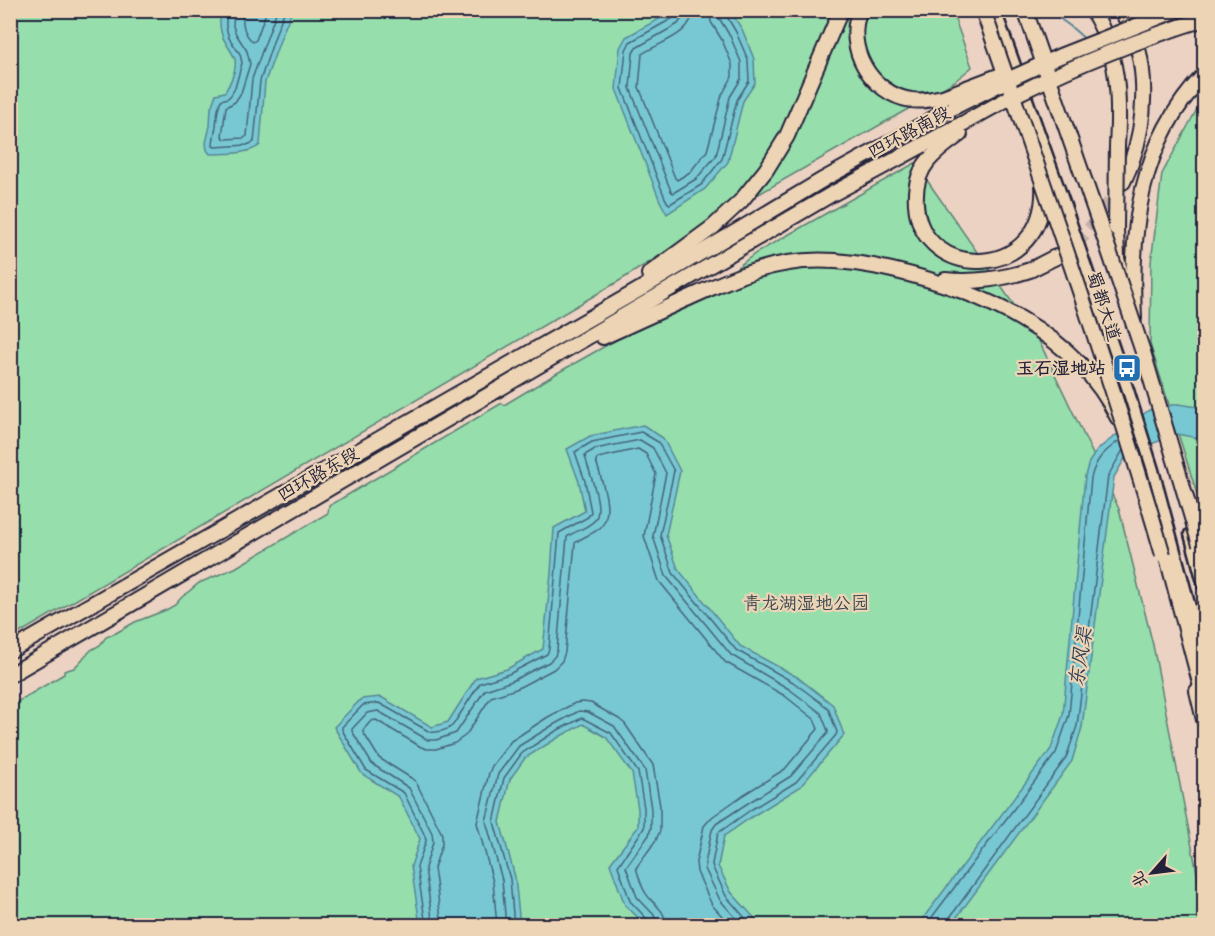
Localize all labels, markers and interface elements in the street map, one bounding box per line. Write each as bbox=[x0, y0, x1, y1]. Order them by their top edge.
street label: 四环路南段 bbox=[864, 100, 955, 165]
street label: 蜀都大道 bbox=[1081, 268, 1127, 344]
bus stop icon: 玉石湿地站 bbox=[1111, 352, 1143, 384]
place label: 玉石湿地站 bbox=[1016, 356, 1106, 381]
street label: 四环路东段 bbox=[273, 441, 363, 508]
park label: 青龙湖湿地公园 bbox=[743, 591, 869, 616]
water label: 东风渠 bbox=[1062, 623, 1100, 689]
north arrow bbox=[1122, 843, 1182, 903]
text: 北 bbox=[1126, 867, 1153, 892]

